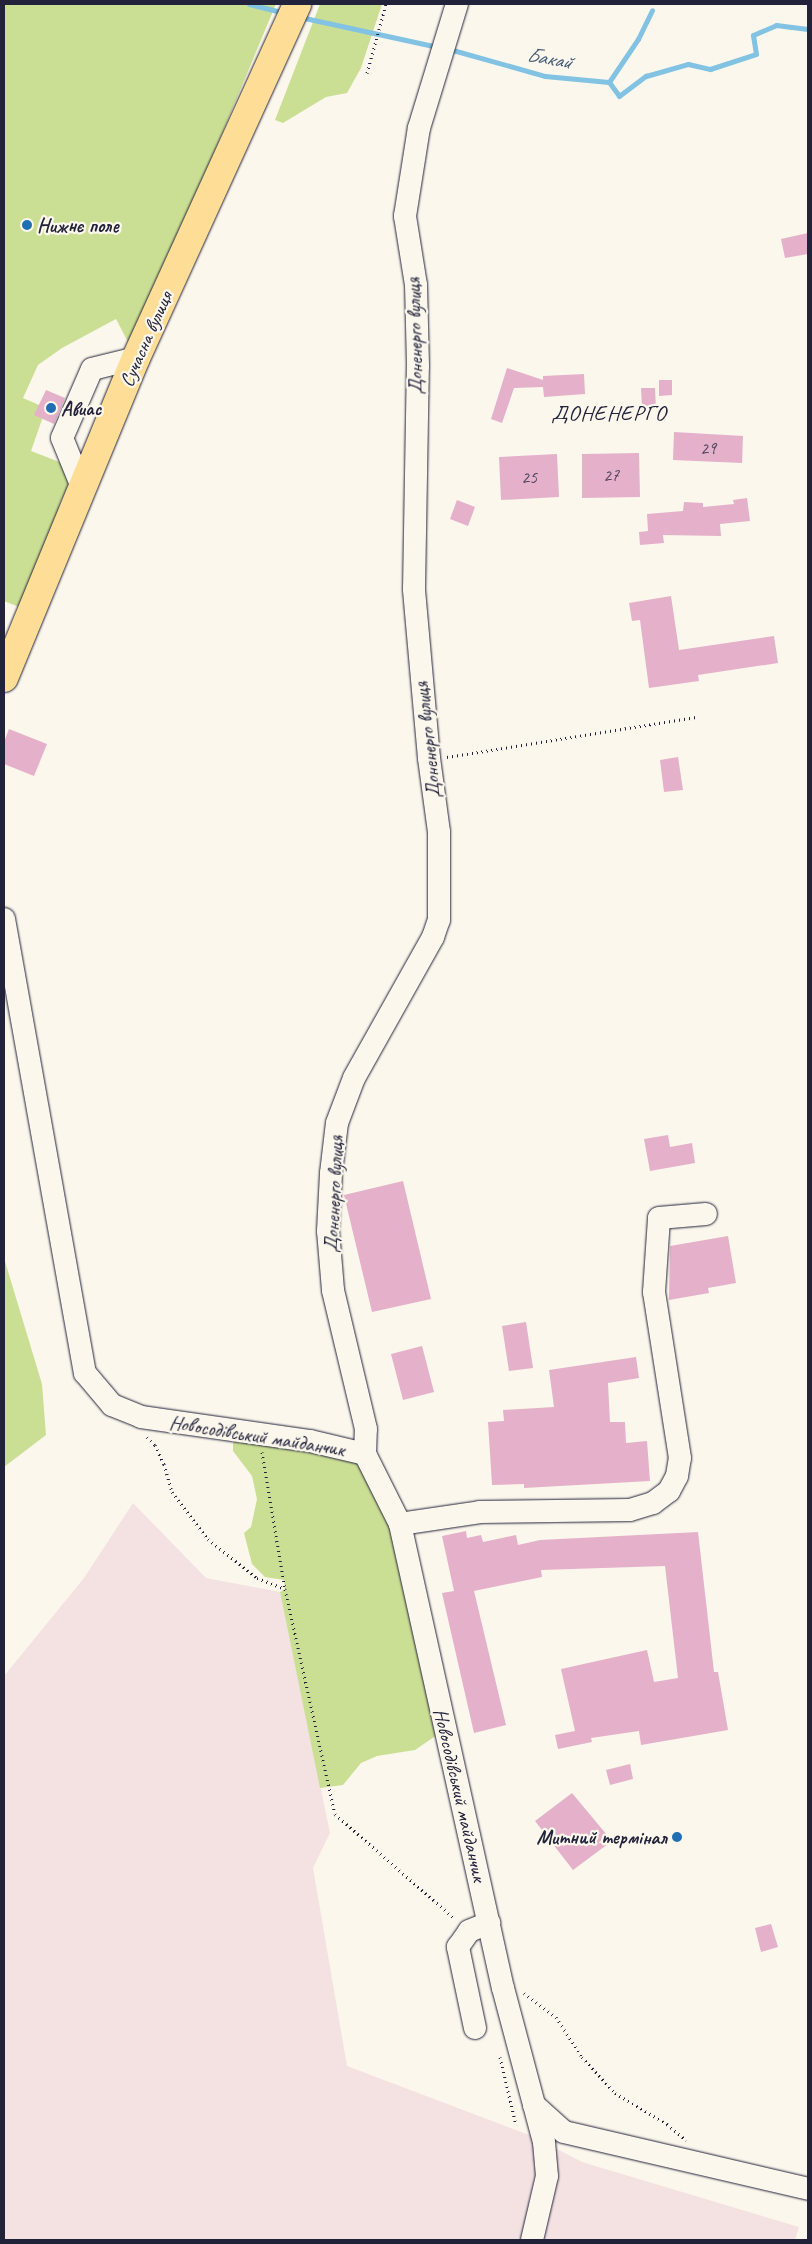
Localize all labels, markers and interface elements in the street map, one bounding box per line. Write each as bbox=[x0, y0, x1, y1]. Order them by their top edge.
water label: Бакай bbox=[525, 42, 573, 74]
place label: Нижнє поле bbox=[37, 213, 119, 237]
marker: Нижнє поле bbox=[21, 219, 33, 231]
street label: Доненерго вулиця bbox=[402, 277, 428, 395]
street label: Сучасна вулиця bbox=[114, 288, 178, 390]
place label: Авиас bbox=[61, 396, 101, 420]
district label: ДОНЕНЕРГО bbox=[550, 401, 668, 427]
marker: Авиас bbox=[45, 402, 57, 414]
house number: 29 bbox=[700, 437, 716, 459]
house number: 27 bbox=[603, 464, 619, 486]
house number: 25 bbox=[521, 466, 537, 488]
street label: Доненерго вулиця bbox=[410, 680, 446, 800]
street label: Доненерго вулиця bbox=[319, 1135, 349, 1253]
street label: Новосодівський майданчик bbox=[168, 1410, 346, 1462]
street label: Новосодівський майданчик bbox=[428, 1706, 492, 1884]
place label: Митний термінал bbox=[536, 1825, 667, 1849]
marker: Митний термінал bbox=[671, 1831, 683, 1843]

